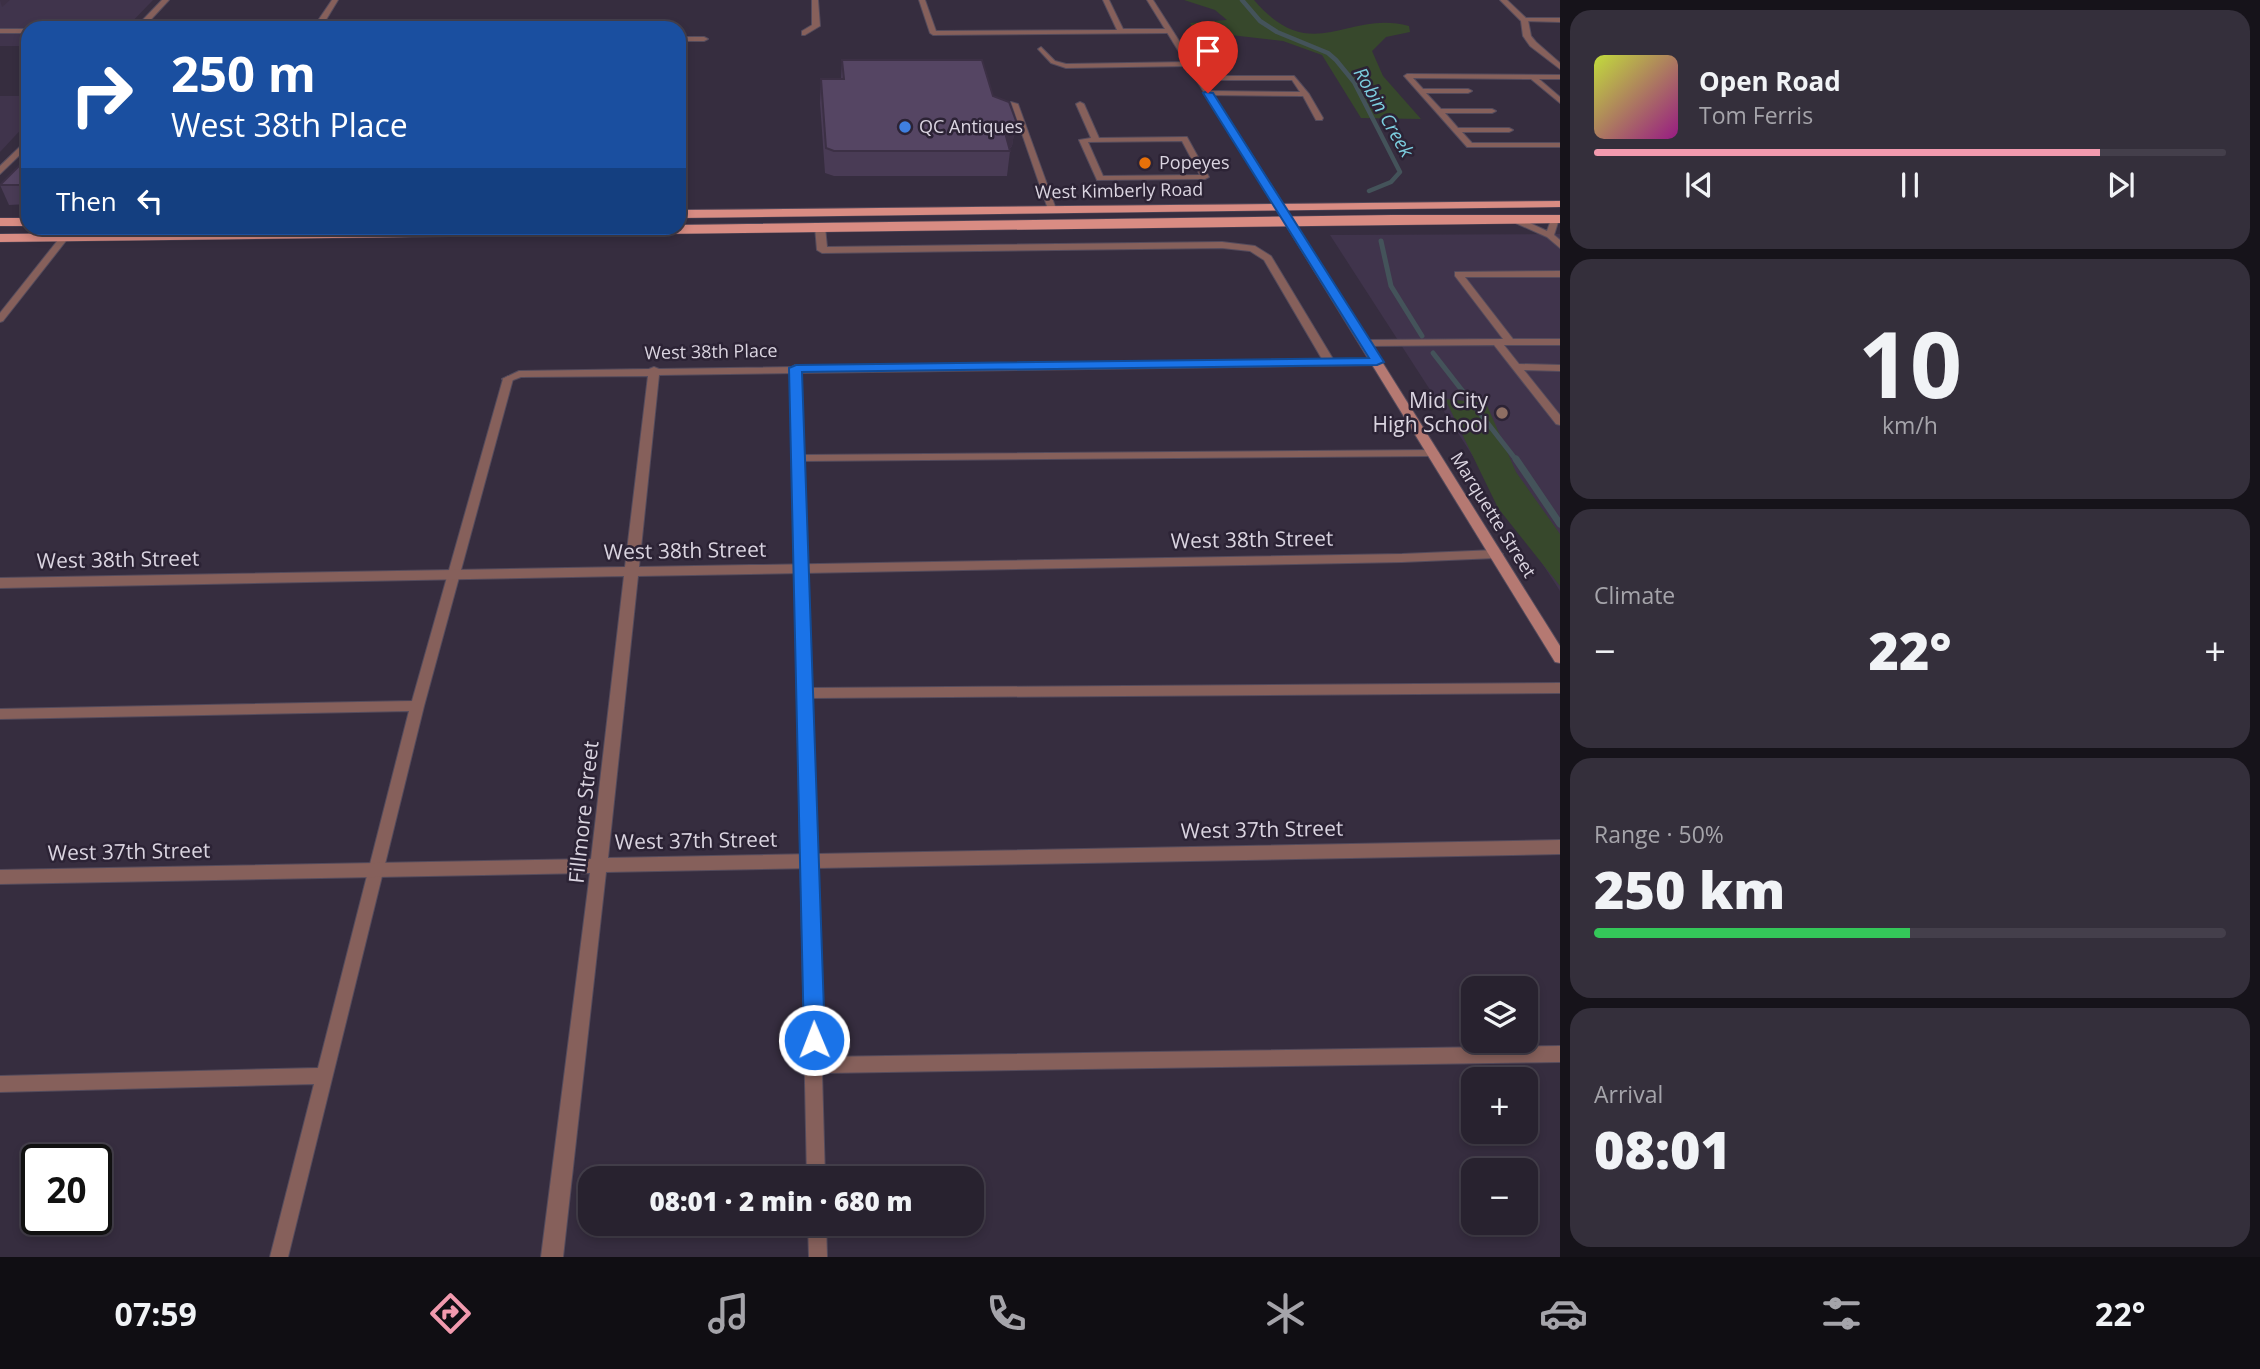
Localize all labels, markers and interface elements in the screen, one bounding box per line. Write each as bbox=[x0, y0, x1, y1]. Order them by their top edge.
pin bbox=[1178, 21, 1238, 93]
icon: arrive bbox=[1189, 32, 1227, 70]
text: 250 m bbox=[171, 40, 316, 106]
icon: right bbox=[56, 49, 147, 140]
water label: Robin Creek bbox=[1348, 62, 1421, 162]
text: Open Road bbox=[1699, 63, 1841, 99]
text: Tom Ferris bbox=[1699, 99, 1813, 131]
text: West 38th Place bbox=[171, 103, 408, 146]
place label: QC Antiques bbox=[919, 114, 1023, 138]
marker: QC Antiques bbox=[897, 119, 913, 135]
place label: Popeyes bbox=[1159, 150, 1229, 174]
marker: Popeyes bbox=[1137, 155, 1153, 171]
icon: previous bbox=[1680, 166, 1718, 204]
icon: pause bbox=[1891, 166, 1929, 204]
icon: next bbox=[2102, 166, 2140, 204]
street label: West Kimberly Road bbox=[1035, 177, 1203, 203]
icon: left bbox=[131, 182, 169, 220]
text: Then bbox=[56, 183, 117, 219]
text: 10 bbox=[1858, 301, 1962, 425]
street label: West 38th Place bbox=[644, 338, 778, 364]
place label: Mid City High School bbox=[1372, 386, 1488, 438]
marker: Mid City High School bbox=[1494, 405, 1510, 421]
text: km/h bbox=[1882, 409, 1938, 441]
street label: Marquette Street bbox=[1446, 447, 1542, 582]
street label: West 38th Street bbox=[1170, 524, 1334, 554]
street label: West 38th Street bbox=[603, 535, 767, 565]
street label: West 38th Street bbox=[36, 544, 200, 574]
text: Climate bbox=[1594, 579, 1675, 611]
text: 22° bbox=[1869, 614, 1951, 685]
text: − bbox=[1594, 624, 1616, 676]
text: + bbox=[2204, 624, 2226, 676]
street label: Fillmore Street bbox=[562, 739, 604, 885]
street label: West 37th Street bbox=[1180, 814, 1344, 844]
text: Range · 50% bbox=[1594, 818, 1724, 850]
street label: West 37th Street bbox=[614, 825, 778, 855]
street label: West 37th Street bbox=[47, 836, 211, 866]
text: 250 km bbox=[1594, 853, 1785, 924]
map controls bbox=[1461, 976, 1538, 1235]
button: layers bbox=[1461, 976, 1538, 1053]
position arrow bbox=[777, 1003, 851, 1077]
button: + bbox=[1461, 1067, 1538, 1144]
text: Arrival bbox=[1594, 1078, 1663, 1110]
text: 08:01 bbox=[1594, 1113, 1731, 1184]
speed limit sign: 20 bbox=[21, 1144, 112, 1235]
button: − bbox=[1461, 1158, 1538, 1235]
text: 08:01 · 2 min · 680 m bbox=[650, 1183, 912, 1219]
icon: directions bbox=[426, 1289, 475, 1338]
icon: music bbox=[704, 1289, 753, 1338]
icon: phone bbox=[982, 1289, 1031, 1338]
icon: climate bbox=[1261, 1289, 1310, 1338]
icon: car bbox=[1539, 1289, 1588, 1338]
icon: filters bbox=[1817, 1289, 1866, 1338]
text: 07:59 bbox=[115, 1292, 197, 1335]
text: 22° bbox=[2095, 1292, 2145, 1335]

